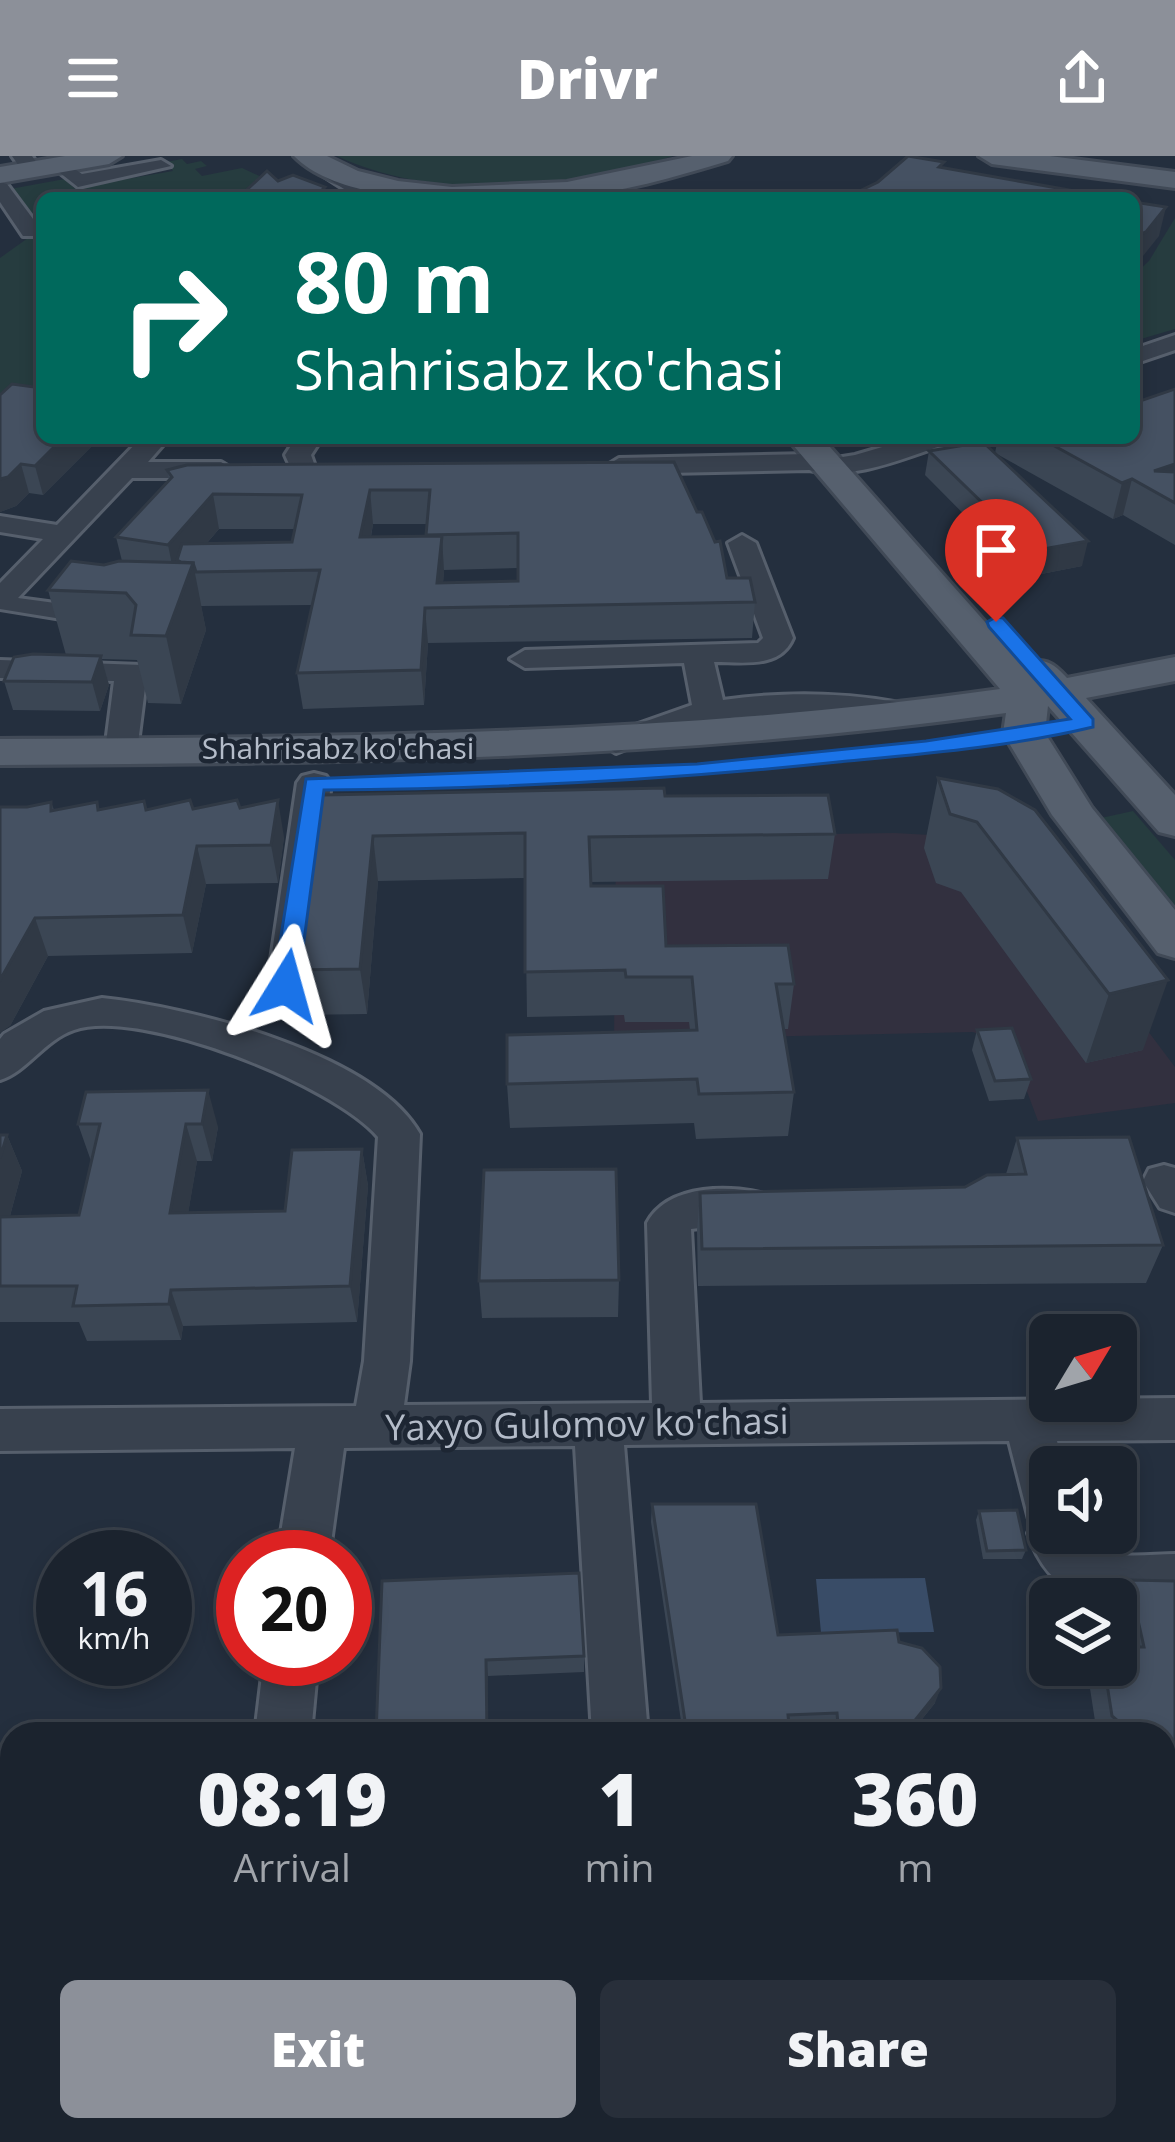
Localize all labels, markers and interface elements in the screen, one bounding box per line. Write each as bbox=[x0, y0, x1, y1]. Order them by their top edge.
text: Drivr bbox=[517, 41, 658, 115]
icon: menu bbox=[60, 45, 126, 111]
icon: share bbox=[1049, 45, 1115, 111]
text: 80 m bbox=[294, 223, 494, 338]
icon: right bbox=[96, 240, 252, 396]
text: Shahrisabz ko'chasi bbox=[294, 332, 785, 406]
pin bbox=[945, 499, 1047, 622]
icon: arrive bbox=[963, 517, 1029, 583]
street label: Shahrisabz ko'chasi bbox=[202, 727, 474, 768]
position arrow bbox=[223, 923, 349, 1049]
north arrow bbox=[1029, 1314, 1137, 1422]
map controls bbox=[1029, 1314, 1137, 1686]
street label: Yaxyo Gulomov ko'chasi bbox=[385, 1395, 789, 1452]
button: sound bbox=[1029, 1446, 1137, 1554]
speed limit sign: 20 bbox=[216, 1530, 372, 1686]
text: 16 bbox=[80, 1552, 148, 1634]
button: layers bbox=[1029, 1578, 1137, 1686]
text: km/h bbox=[78, 1617, 150, 1658]
text: 08:19 bbox=[198, 1749, 387, 1847]
text: 1 bbox=[598, 1749, 641, 1847]
text: 360 bbox=[852, 1749, 979, 1847]
text: Arrival bbox=[234, 1840, 351, 1893]
text: min bbox=[585, 1840, 654, 1893]
text: m bbox=[897, 1840, 933, 1893]
button: Exit bbox=[60, 1980, 576, 2118]
button: Share bbox=[600, 1980, 1116, 2118]

